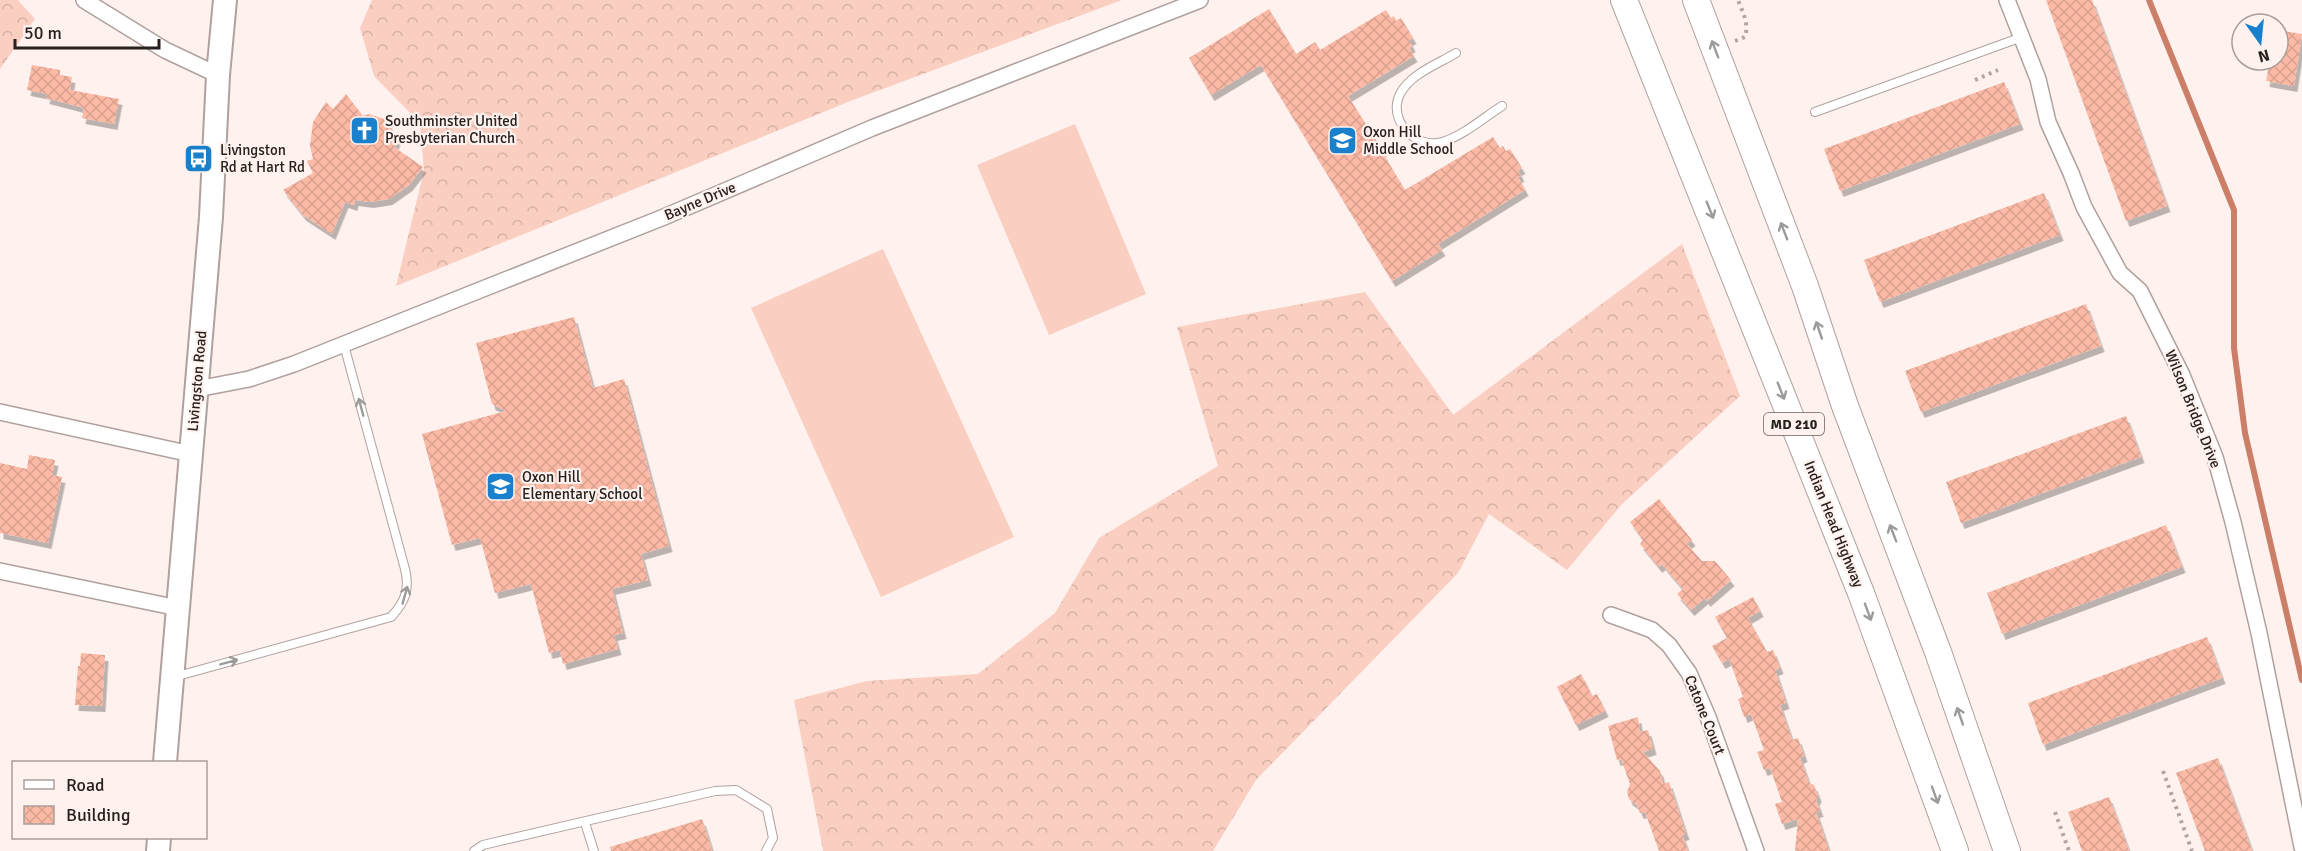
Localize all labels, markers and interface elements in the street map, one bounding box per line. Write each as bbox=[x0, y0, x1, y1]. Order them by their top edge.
scale bar bbox=[15, 12, 159, 50]
north arrow bbox=[2230, 12, 2290, 72]
text: 50 m bbox=[24, 22, 62, 44]
one-way arrow bbox=[1708, 40, 1719, 59]
text: N bbox=[2256, 44, 2272, 67]
place label: Southminster United Presbyterian Church bbox=[385, 112, 518, 147]
church icon: Southminster United Presbyterian Church bbox=[348, 114, 380, 146]
place label: Oxon Hill Middle School bbox=[1363, 123, 1454, 158]
school or university icon: Oxon Hill Middle School bbox=[1326, 125, 1358, 157]
place label: Livingston Rd at Hart Rd bbox=[220, 141, 305, 176]
bus stop icon: Livingston Rd at Hart Rd bbox=[183, 143, 215, 175]
street label: Bayne Drive bbox=[661, 178, 739, 224]
one-way arrow bbox=[1705, 200, 1716, 219]
one-way arrow bbox=[1778, 223, 1789, 241]
one-way arrow bbox=[1813, 321, 1824, 340]
street label: Livingston Road bbox=[184, 330, 210, 432]
street label: Wilson Bridge Drive bbox=[2161, 347, 2225, 471]
one-way arrow bbox=[1776, 381, 1787, 400]
one-way arrow bbox=[355, 398, 366, 417]
road number: MD 210 bbox=[1764, 413, 1824, 435]
street label: Indian Head Highway bbox=[1800, 458, 1868, 590]
place label: Oxon Hill Elementary School bbox=[522, 468, 643, 503]
school or university icon: Oxon Hill Elementary School bbox=[485, 470, 517, 502]
one-way arrow bbox=[1887, 524, 1898, 543]
one-way arrow bbox=[400, 586, 411, 605]
one-way arrow bbox=[1863, 602, 1874, 621]
one-way arrow bbox=[219, 656, 238, 667]
street label: Catone Court bbox=[1681, 673, 1729, 757]
one-way arrow bbox=[1953, 708, 1964, 726]
legend bbox=[12, 761, 207, 839]
text: Road bbox=[66, 774, 105, 796]
one-way arrow bbox=[1930, 785, 1941, 804]
text: Building bbox=[66, 804, 130, 826]

